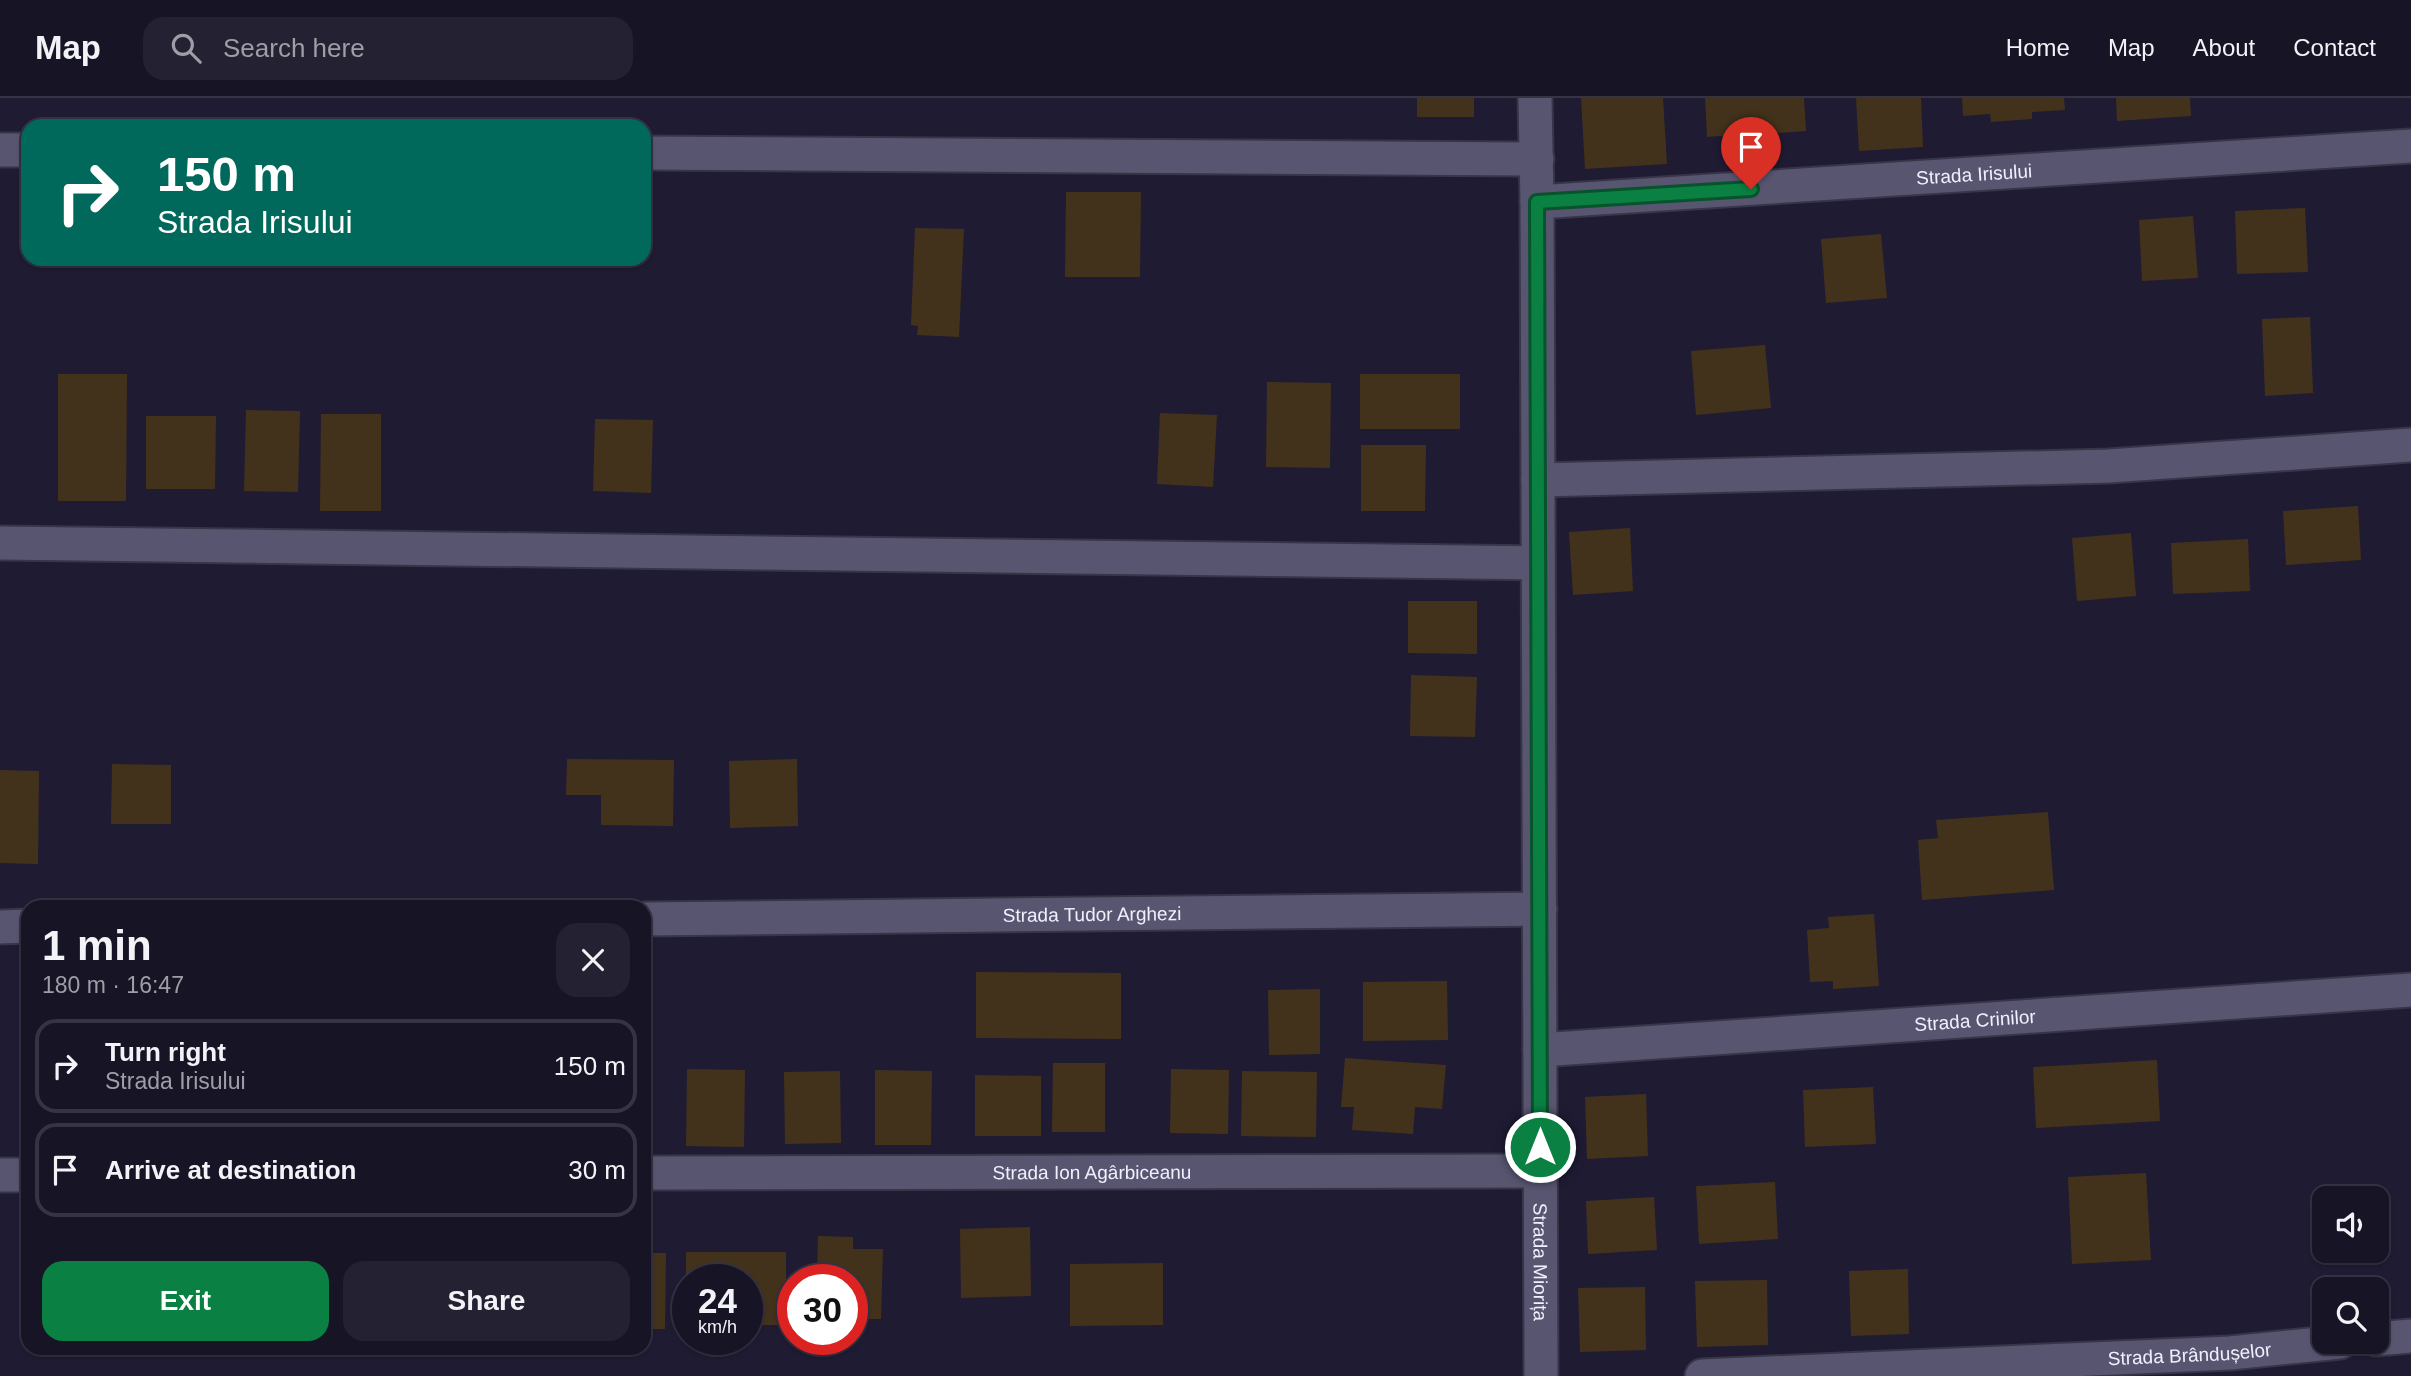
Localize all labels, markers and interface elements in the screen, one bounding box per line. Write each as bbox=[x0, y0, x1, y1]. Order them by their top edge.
search box bbox=[143, 17, 633, 80]
text: Map bbox=[35, 29, 101, 66]
icon: search bbox=[167, 29, 205, 67]
text: Search here bbox=[223, 33, 365, 63]
text: Home bbox=[2006, 34, 2070, 61]
text: Map bbox=[2108, 34, 2155, 61]
text: About bbox=[2193, 34, 2255, 61]
text: Contact bbox=[2293, 34, 2376, 61]
pin bbox=[1721, 117, 1781, 189]
icon: arrive bbox=[1732, 128, 1770, 166]
icon: right bbox=[42, 147, 133, 238]
text: 150 m bbox=[157, 147, 296, 201]
street label: Strada Irisului bbox=[1915, 160, 2033, 189]
text: Strada Irisului bbox=[157, 204, 353, 240]
street label: Strada Tudor Arghezi bbox=[1003, 903, 1181, 926]
text: 1 min bbox=[42, 922, 152, 969]
button: close bbox=[556, 923, 630, 997]
text: 180 m · 16:47 bbox=[42, 972, 184, 998]
street label: Strada Crinilor bbox=[1914, 1006, 2037, 1035]
text: Turn right bbox=[105, 1037, 226, 1067]
icon: right bbox=[46, 1047, 84, 1085]
text: 150 m bbox=[554, 1051, 626, 1081]
text: Strada Irisului bbox=[105, 1068, 246, 1094]
position arrow bbox=[1503, 1110, 1577, 1184]
icon: arrive bbox=[46, 1151, 84, 1189]
text: Arrive at destination bbox=[105, 1155, 356, 1185]
text: 30 m bbox=[568, 1155, 626, 1185]
street label: Strada Ion Agârbiceanu bbox=[993, 1162, 1191, 1183]
map controls bbox=[2312, 1186, 2389, 1354]
button: sound bbox=[2312, 1186, 2389, 1263]
street label: Strada Miorița bbox=[1529, 1203, 1551, 1322]
button: Exit bbox=[42, 1261, 329, 1341]
button: Share bbox=[343, 1261, 630, 1341]
speed limit sign: 30 bbox=[777, 1264, 868, 1355]
button: search bbox=[2312, 1277, 2389, 1354]
text: 24 bbox=[698, 1281, 737, 1320]
text: km/h bbox=[698, 1317, 737, 1337]
street label: Strada Brândușelor bbox=[2107, 1339, 2273, 1369]

